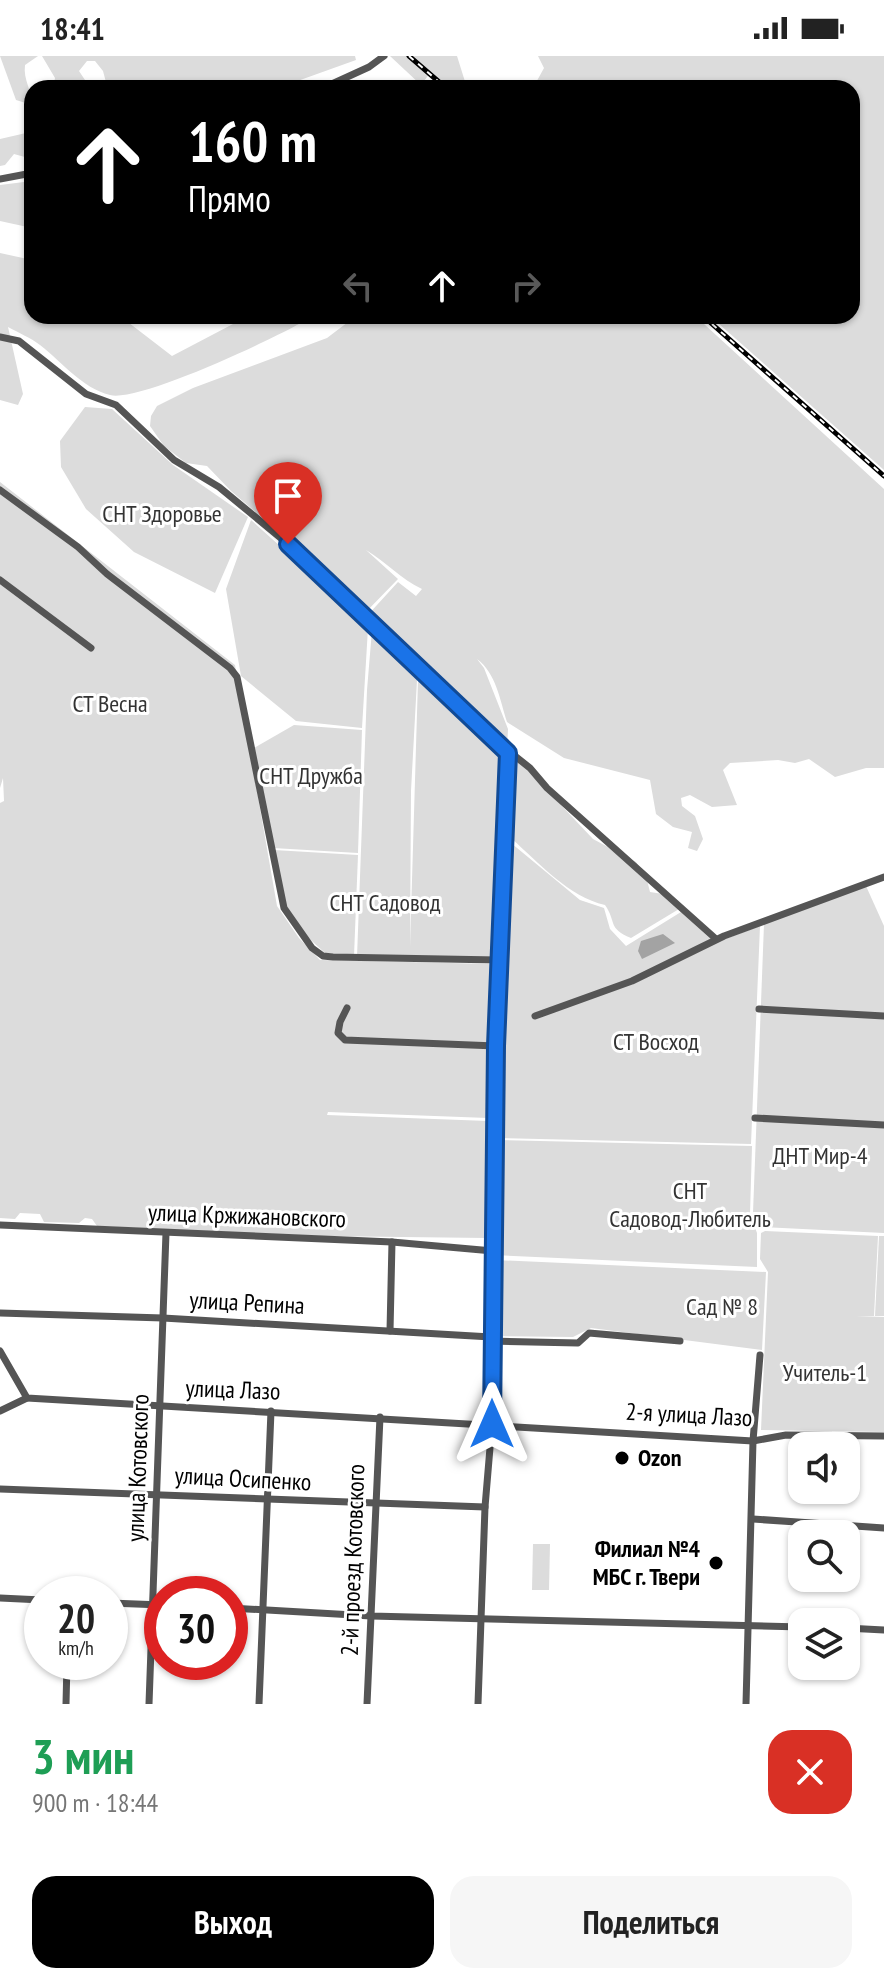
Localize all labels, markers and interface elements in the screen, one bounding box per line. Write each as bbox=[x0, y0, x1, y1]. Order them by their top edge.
text: 18:41 bbox=[40, 9, 105, 48]
text: 160 m bbox=[188, 105, 317, 177]
icon: ahead bbox=[56, 112, 160, 216]
text: Прямо bbox=[188, 175, 271, 222]
icon: left bbox=[336, 264, 380, 308]
icon: ahead bbox=[420, 264, 464, 308]
icon: right bbox=[504, 264, 548, 308]
pin bbox=[254, 462, 322, 544]
icon: arrive bbox=[266, 474, 310, 518]
park label: СНТ Здоровье bbox=[102, 498, 222, 529]
park label: СТ Весна bbox=[72, 688, 148, 719]
park label: СНТ Дружба bbox=[259, 760, 363, 791]
park label: СНТ Садовод bbox=[330, 887, 441, 918]
park label: СТ Восход bbox=[613, 1026, 699, 1057]
park label: ДНТ Мир-4 bbox=[773, 1140, 868, 1171]
park label: СНТ Садовод-Любитель bbox=[609, 1175, 771, 1234]
street label: улица Кржижановского bbox=[148, 1197, 347, 1234]
street label: улица Репина bbox=[189, 1284, 305, 1321]
park label: Сад № 8 bbox=[686, 1291, 758, 1322]
park label: Учитель-1 bbox=[783, 1357, 867, 1388]
street label: улица Лазо bbox=[185, 1372, 281, 1407]
position arrow bbox=[450, 1382, 534, 1466]
street label: улица Котовского bbox=[119, 1394, 156, 1542]
street label: 2-я улица Лазо bbox=[625, 1396, 753, 1433]
map controls bbox=[788, 1432, 860, 1680]
button: sound bbox=[788, 1432, 860, 1504]
place label: Ozon bbox=[638, 1442, 681, 1473]
marker: Ozon bbox=[613, 1449, 631, 1467]
street label: улица Осипенко bbox=[174, 1459, 312, 1498]
street label: 2-й проезд Котовского bbox=[334, 1464, 371, 1656]
button: search bbox=[788, 1520, 860, 1592]
place label: Филиал №4 МБС г. Твери bbox=[593, 1533, 701, 1592]
marker: Филиал №4 МБС г. Твери bbox=[707, 1554, 725, 1572]
speed limit sign: 30 bbox=[144, 1576, 248, 1680]
text: 20 bbox=[57, 1592, 95, 1644]
button: layers bbox=[788, 1608, 860, 1680]
text: km/h bbox=[58, 1635, 94, 1661]
text: 3 мин bbox=[32, 1725, 134, 1787]
button: close bbox=[768, 1730, 852, 1814]
text: 900 m · 18:44 bbox=[32, 1786, 158, 1819]
button: Выход bbox=[32, 1876, 434, 1968]
button: Поделиться bbox=[450, 1876, 852, 1968]

